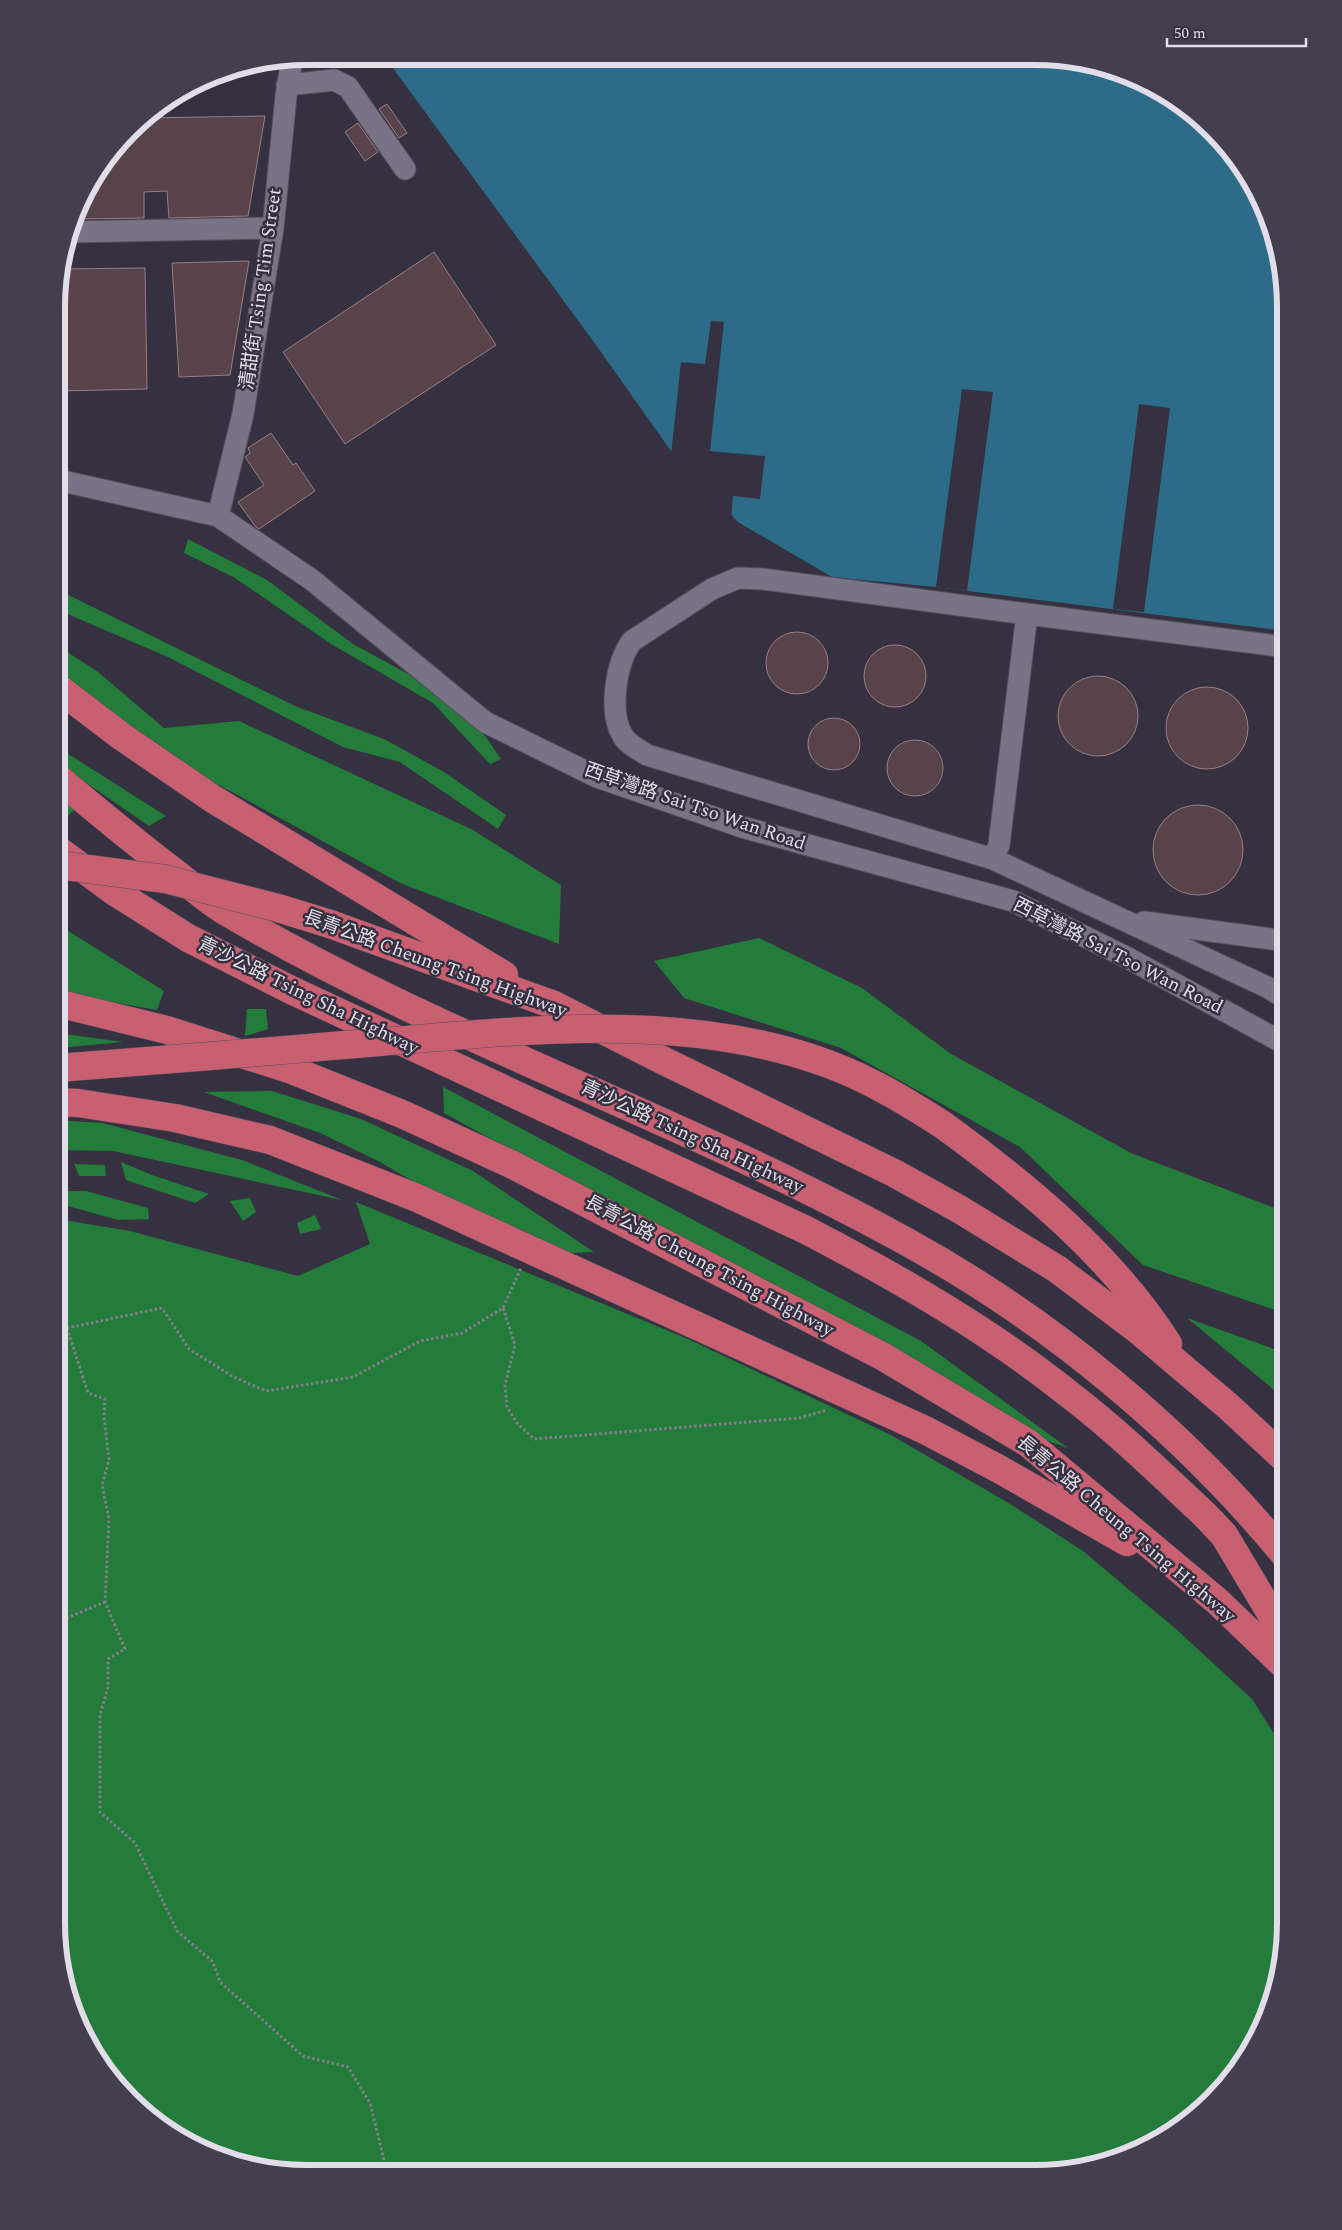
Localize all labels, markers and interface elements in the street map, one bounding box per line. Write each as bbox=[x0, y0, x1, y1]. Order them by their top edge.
scale bar bbox=[1167, 15, 1306, 47]
text: 50 m bbox=[1174, 22, 1206, 45]
street label: 清甜街 Tsing Tim Street bbox=[232, 186, 290, 392]
street label: 西草灣路 Sai Tso Wan Road bbox=[580, 755, 810, 859]
street label: 西草灣路 Sai Tso Wan Road bbox=[1008, 890, 1228, 1022]
street label: 長青公路 Cheung Tsing Highway bbox=[299, 903, 572, 1026]
street label: 青沙公路 Tsing Sha Highway bbox=[192, 930, 424, 1063]
street label: 青沙公路 Tsing Sha Highway bbox=[576, 1073, 809, 1202]
street label: 長青公路 Cheung Tsing Highway bbox=[579, 1188, 840, 1345]
street label: 長青公路 Cheung Tsing Highway bbox=[1010, 1428, 1243, 1630]

